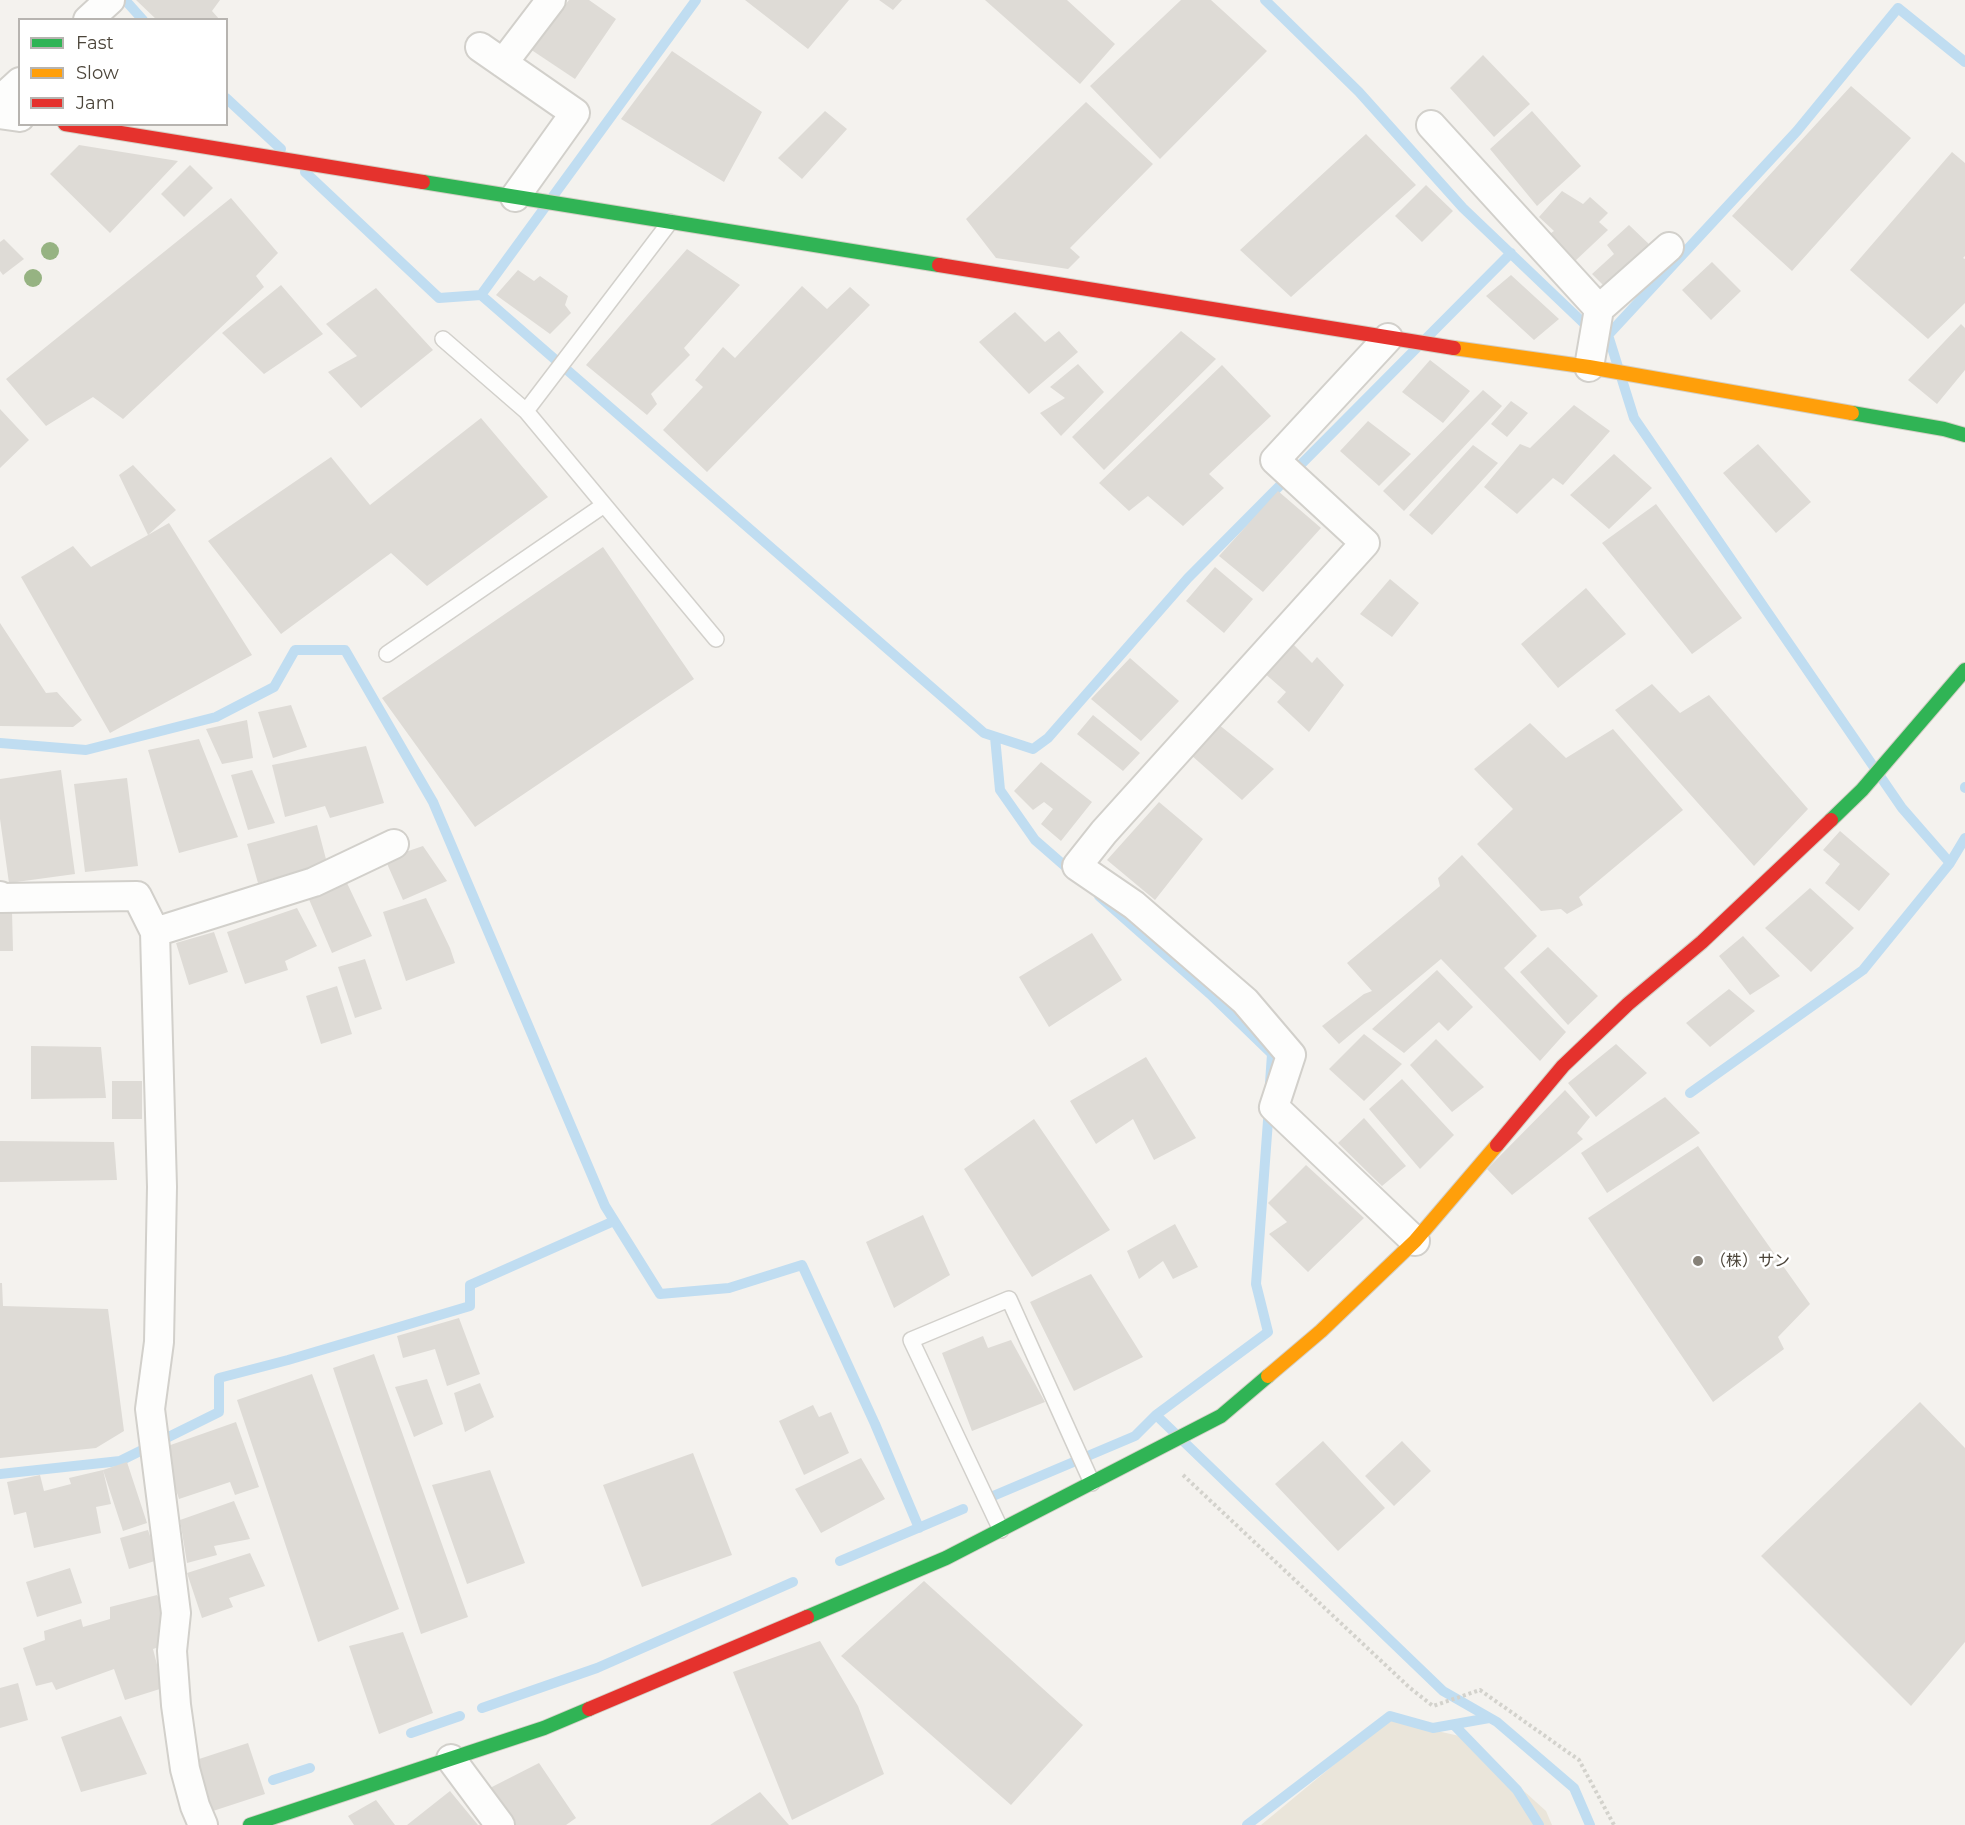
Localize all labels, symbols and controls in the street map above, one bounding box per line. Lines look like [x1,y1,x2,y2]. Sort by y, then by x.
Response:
legend [18,18,228,126]
text: Fast [76,32,114,54]
text: Slow [76,62,119,84]
text: Jam [76,92,115,114]
place label: （株）サン [1710,1251,1790,1271]
marker: （株）サン [1691,1254,1705,1268]

